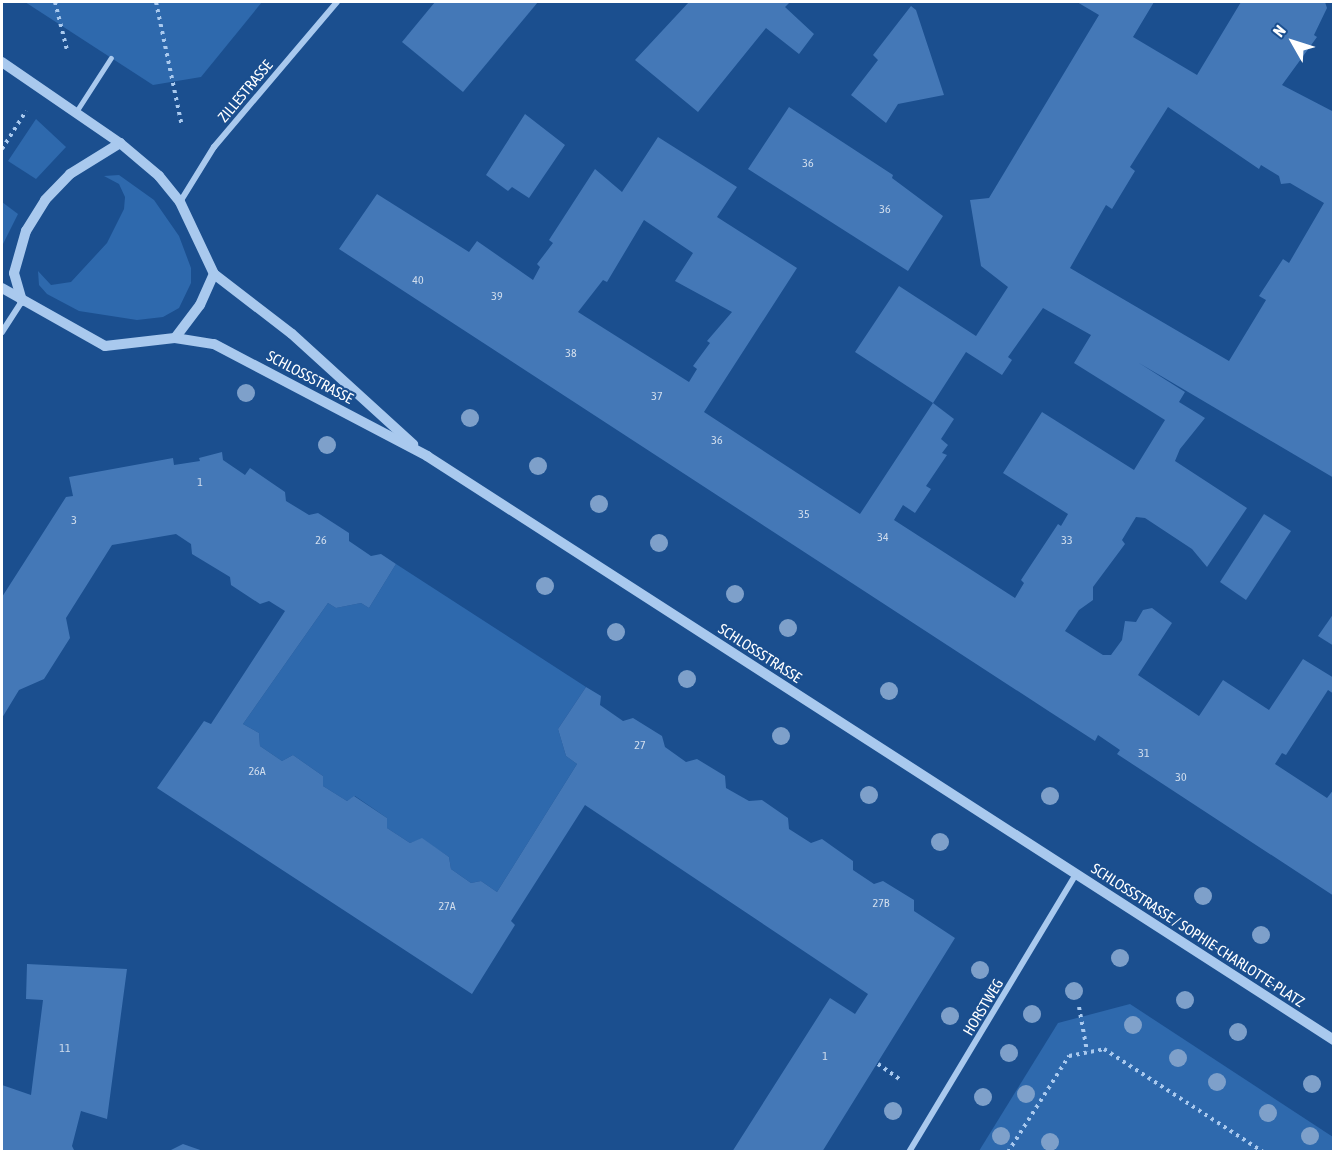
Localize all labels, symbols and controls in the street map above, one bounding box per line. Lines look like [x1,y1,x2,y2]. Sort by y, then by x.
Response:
north arrow [1263,12,1323,72]
text: N [1269,21,1289,40]
street label: ZILLESTRASSE [214,56,276,126]
house number: 36 [802,157,814,171]
house number: 36 [879,203,891,217]
house number: 40 [412,274,424,288]
house number: 39 [491,290,503,304]
street label: SCHLOSSSTRASSE [264,347,356,407]
house number: 38 [565,347,577,361]
house number: 37 [651,390,663,404]
house number: 36 [711,434,723,448]
house number: 1 [197,476,203,490]
house number: 35 [798,508,810,522]
house number: 3 [71,514,77,528]
house number: 34 [877,531,889,545]
house number: 26 [315,534,327,548]
house number: 33 [1061,534,1073,548]
street label: SCHLOSSSTRASSE [715,619,805,687]
house number: 27 [634,739,646,753]
house number: 31 [1138,747,1150,761]
house number: 26A [248,765,266,779]
house number: 30 [1175,771,1187,785]
street label: SCHLOSSSTRASSE / SOPHIE-CHARLOTTE-PLATZ [1088,859,1308,1011]
house number: 27B [873,897,889,911]
house number: 27A [438,900,456,914]
street label: HORSTWEG [959,975,1007,1039]
house number: 11 [59,1042,71,1056]
house number: 1 [822,1050,828,1064]

